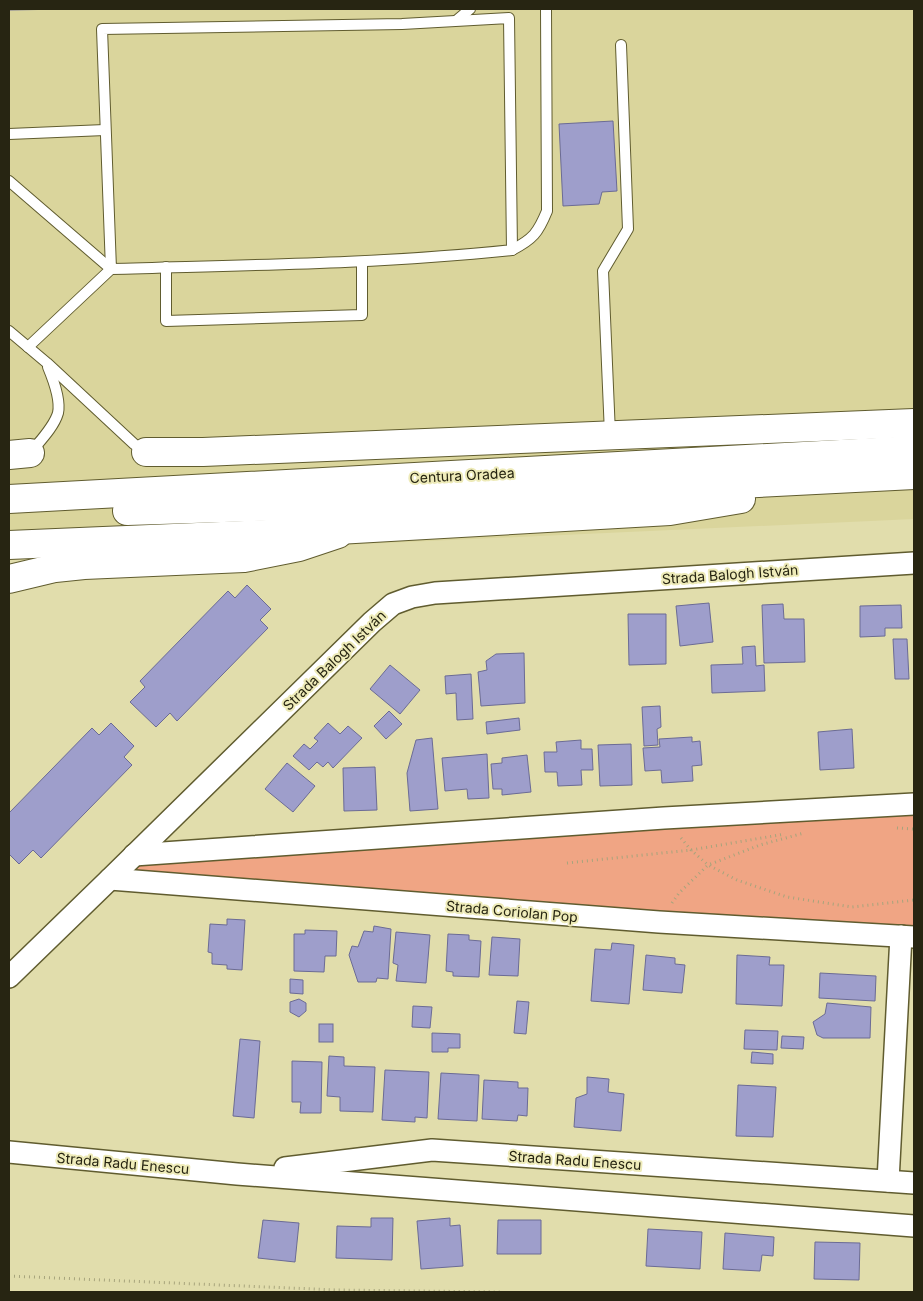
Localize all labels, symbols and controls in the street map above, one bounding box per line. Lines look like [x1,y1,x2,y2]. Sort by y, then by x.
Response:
street label: Centura Oradea [409,464,515,486]
street label: Strada Balogh István [661,561,799,587]
street label: Strada Balogh István [279,606,389,714]
street label: Strada Coriolan Pop [445,897,579,925]
street label: Strada Radu Enescu [508,1147,642,1173]
street label: Strada Radu Enescu [56,1149,190,1177]

